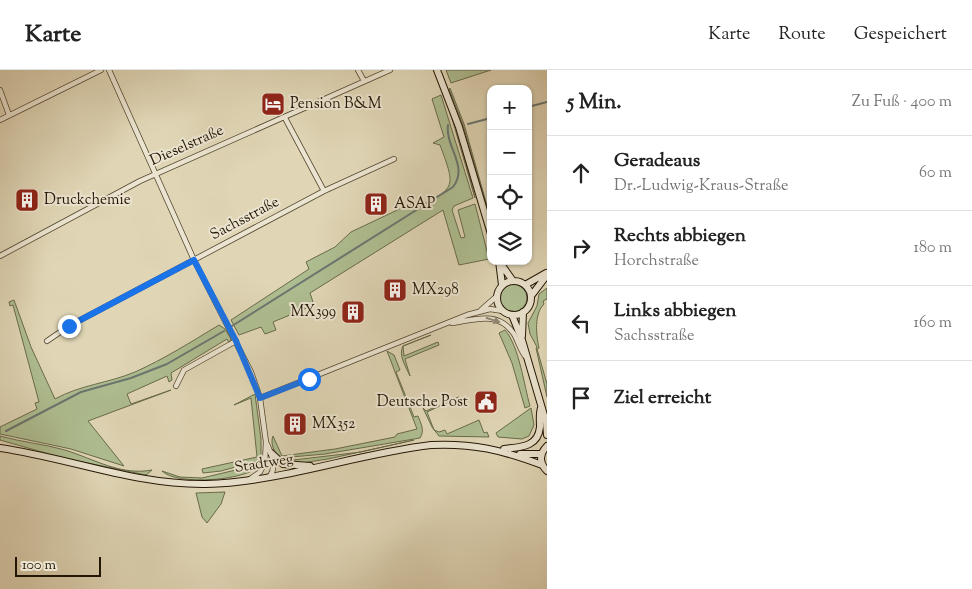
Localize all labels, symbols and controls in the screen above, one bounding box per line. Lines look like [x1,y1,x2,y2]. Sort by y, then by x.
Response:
text: Karte [25,18,82,52]
text: Karte [708,22,751,48]
text: Route [779,22,826,48]
text: Gespeichert [854,22,947,48]
map controls [487,85,532,265]
button: + [487,85,532,130]
text: 5 Min. [567,88,622,118]
hotel icon: Pension B&M [260,91,286,117]
text: Zu Fuß · 400 m [852,91,952,114]
place label: Pension B&M [290,94,382,115]
street label: Dieselstraße [147,120,227,172]
button: − [487,130,532,175]
text: Geradeaus [614,148,700,175]
icon: ahead [567,159,595,187]
text: 60 m [919,162,952,185]
button: locate [487,175,532,220]
text: Dr.-Ludwig-Kraus-Straße [614,175,789,198]
building icon: Druckchemie [14,187,40,213]
place label: Druckchemie [44,190,131,211]
building icon: ASAP [363,191,389,217]
street label: Sachsstraße [207,192,283,246]
place label: ASAP [394,194,436,215]
button: layers [487,220,532,265]
text: Rechts abbiegen [614,223,746,250]
icon: right [567,234,595,262]
text: 180 m [913,237,952,260]
text: Horchstraße [614,250,699,273]
building icon: MX298 [382,277,408,303]
place label: MX298 [412,280,459,301]
text: Links abbiegen [614,298,737,325]
building icon: MX399 [340,299,366,325]
place label: MX399 [290,302,336,323]
icon: left [567,309,595,337]
text: 160 m [914,312,952,335]
route end [58,315,81,338]
one-way arrow [486,316,501,324]
text: Sachsstraße [614,325,695,348]
route start [298,368,321,391]
icon: arrive [567,384,595,412]
text: Ziel erreicht [614,385,711,412]
public building icon: Deutsche Post [473,389,499,415]
place label: Deutsche Post [377,392,468,413]
building icon: MX352 [282,411,308,437]
place label: MX352 [312,414,355,435]
street label: Stadtweg [233,449,295,479]
scale bar [15,554,101,577]
text: 100 m [22,556,56,576]

